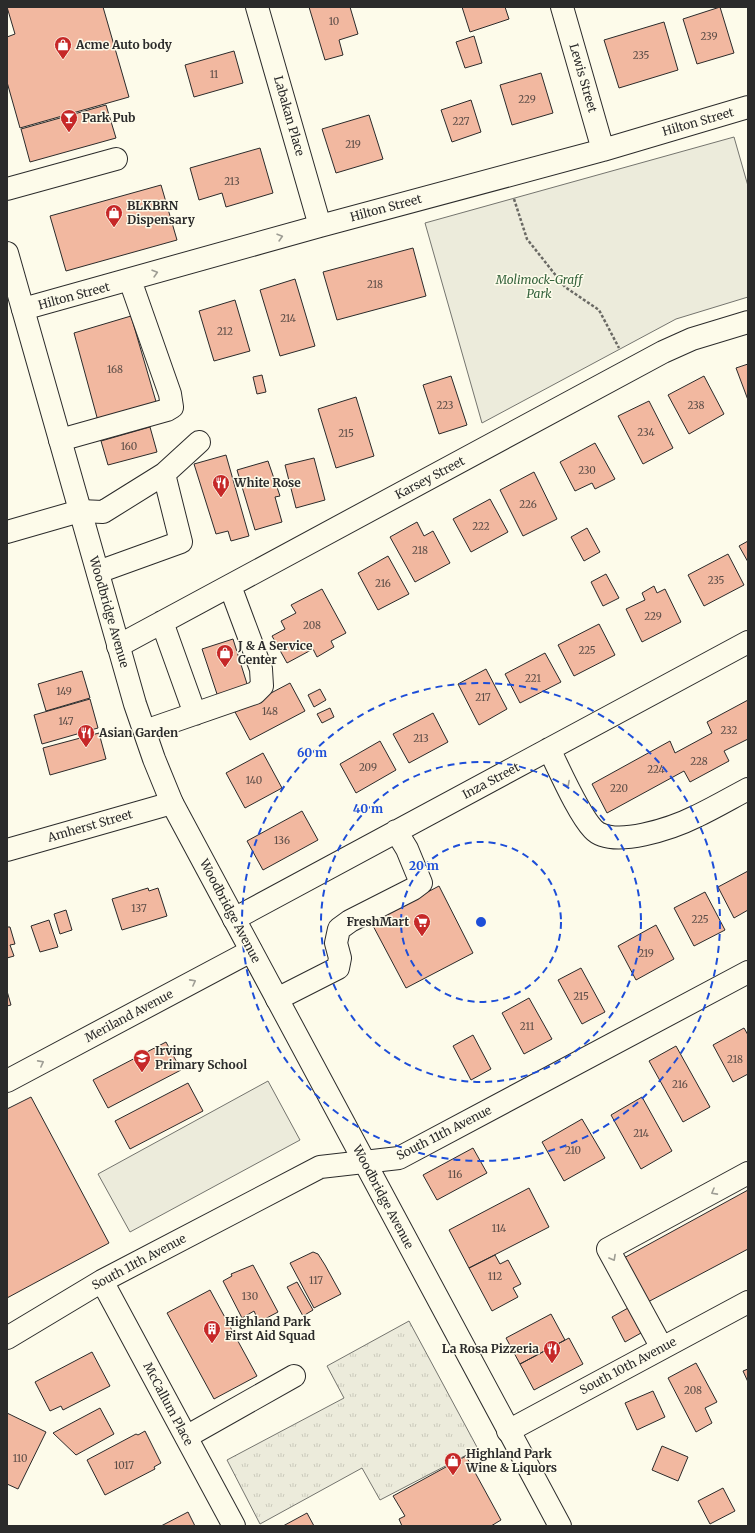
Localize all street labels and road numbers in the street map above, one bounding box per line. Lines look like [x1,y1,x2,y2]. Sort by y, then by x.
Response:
street label: Lewis Street [566,42,601,114]
street label: Labakan Place [271,74,308,158]
street label: Hilton Street [660,104,736,139]
street label: Hilton Street [348,191,424,224]
street label: Hilton Street [36,279,112,312]
street label: Karsey Street [392,453,467,502]
street label: Woodbridge Avenue [86,553,133,669]
street label: Inza Street [460,759,522,802]
street label: Amherst Street [45,806,134,845]
street label: Woodbridge Avenue [196,855,264,965]
street label: Meriland Avenue [82,986,175,1045]
street label: South 11th Avenue [394,1102,494,1163]
street label: Woodbridge Avenue [349,1141,417,1251]
street label: South 11th Avenue [89,1230,188,1293]
street label: South 10th Avenue [577,1334,679,1397]
street label: McCallum Place [140,1360,197,1448]

